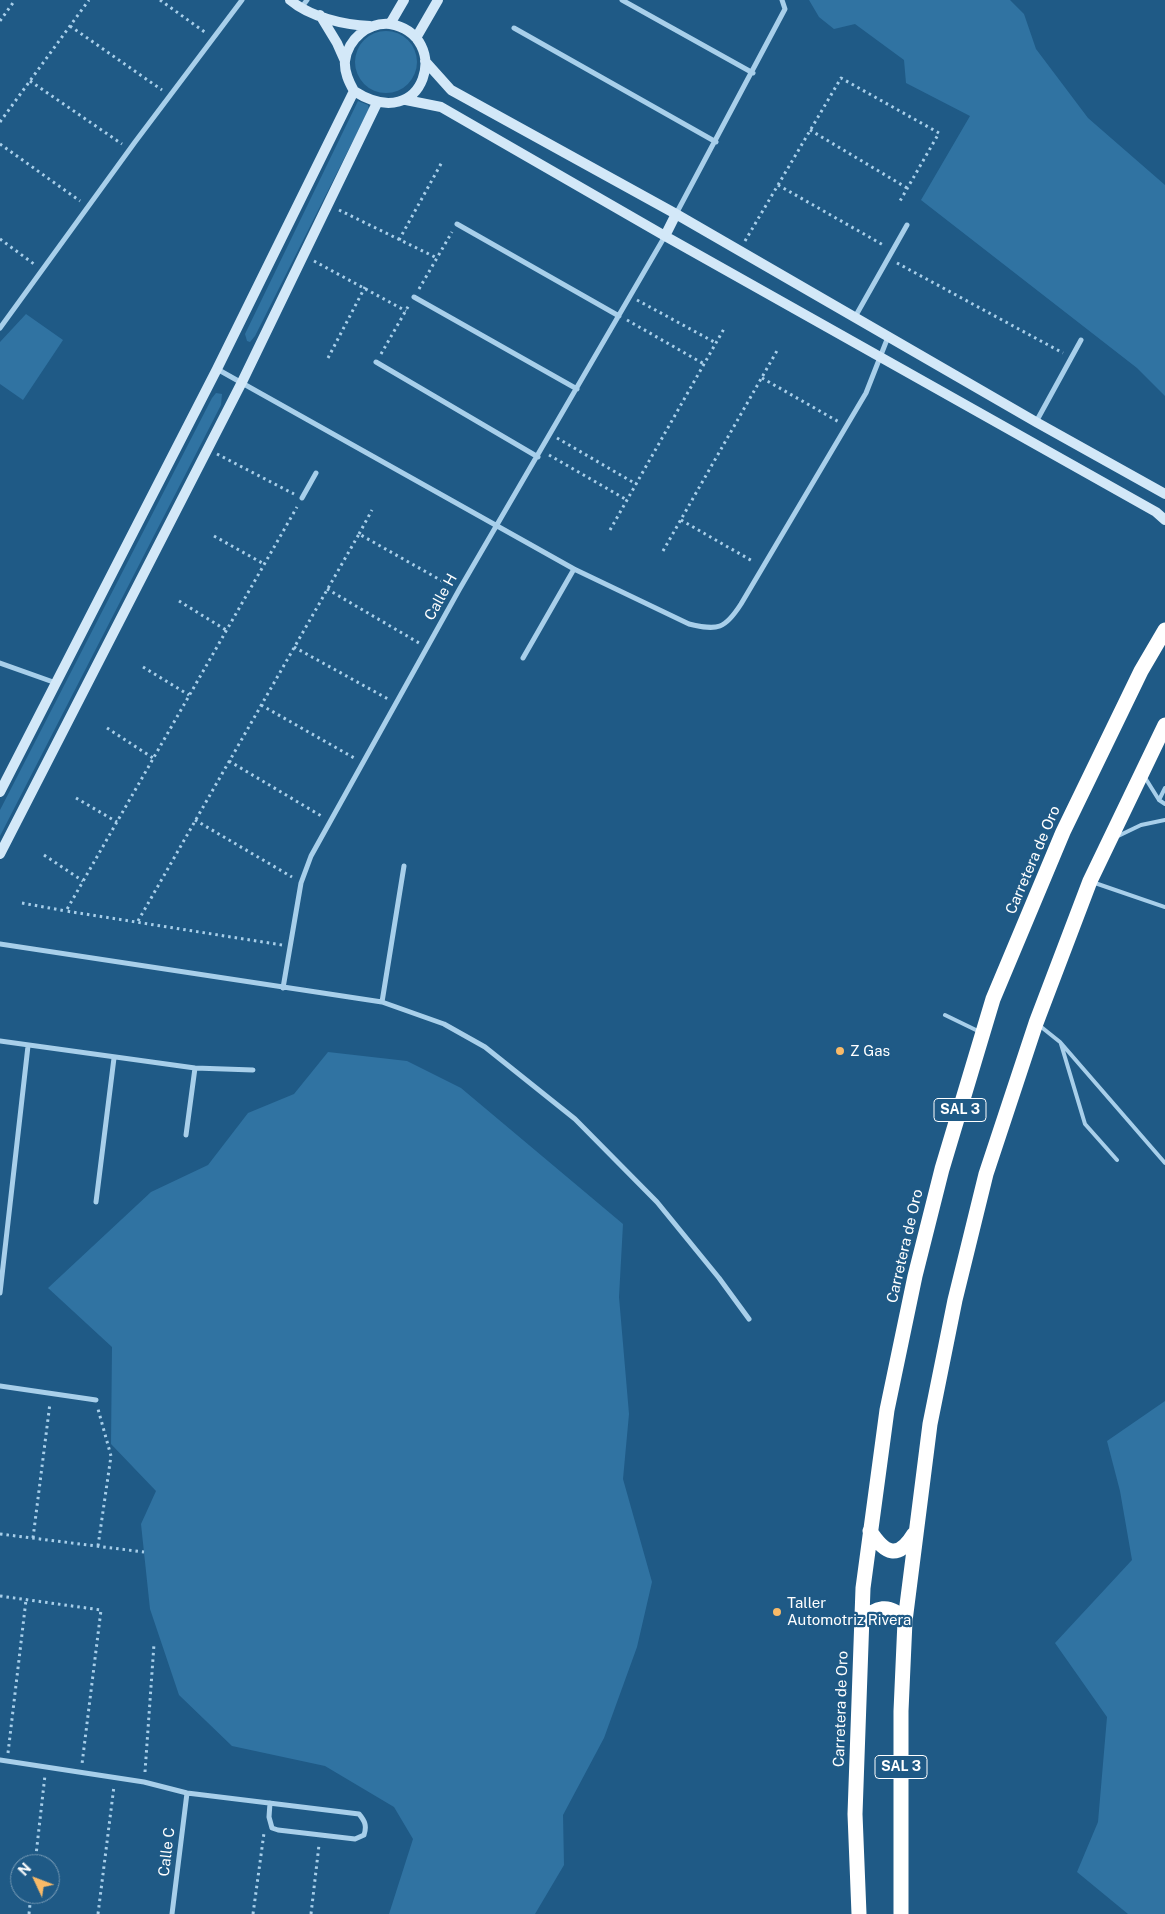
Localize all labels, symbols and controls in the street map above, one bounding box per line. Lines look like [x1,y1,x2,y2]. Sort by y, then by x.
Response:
street label: Calle H [421,570,461,624]
street label: Carretera de Oro [1002,803,1064,917]
place label: Z Gas [850,1042,890,1060]
marker: Z Gas [834,1045,846,1057]
road number: SAL 3 [934,1098,986,1122]
street label: Carretera de Oro [883,1187,927,1305]
place label: Taller Automotriz Rivera [787,1594,911,1629]
marker: Taller Automotriz Rivera [771,1606,783,1618]
street label: Carretera de Oro [830,1651,852,1767]
road number: SAL 3 [875,1755,927,1778]
street label: Calle C [155,1826,179,1878]
north arrow [10,1854,60,1904]
text: N [15,1860,34,1879]

